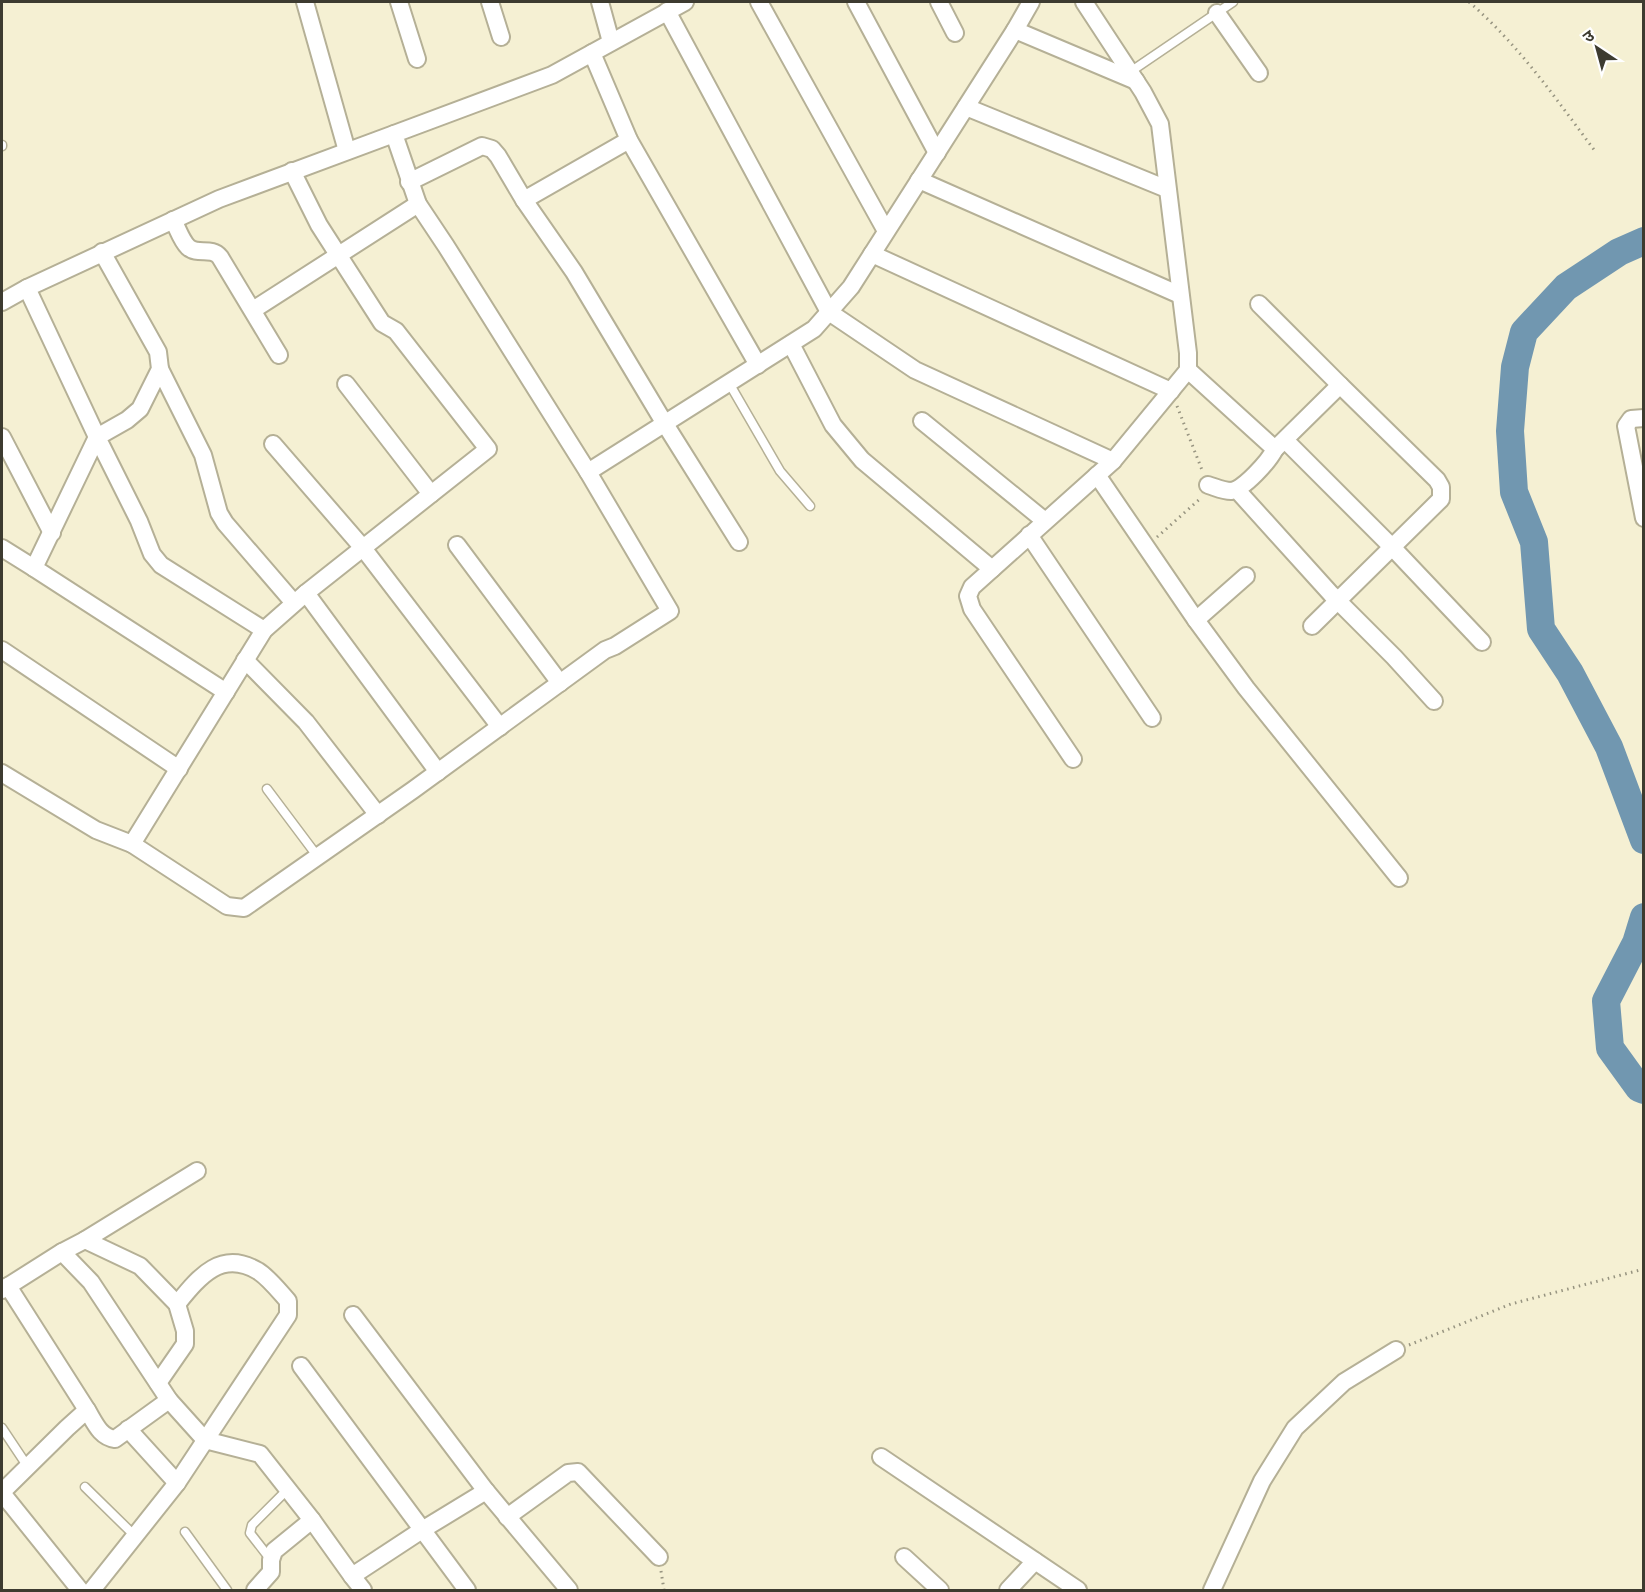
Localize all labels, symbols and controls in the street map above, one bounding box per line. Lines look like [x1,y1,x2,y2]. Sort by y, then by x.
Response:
north arrow [1567,18,1627,78]
text: उ [1579,25,1598,47]

